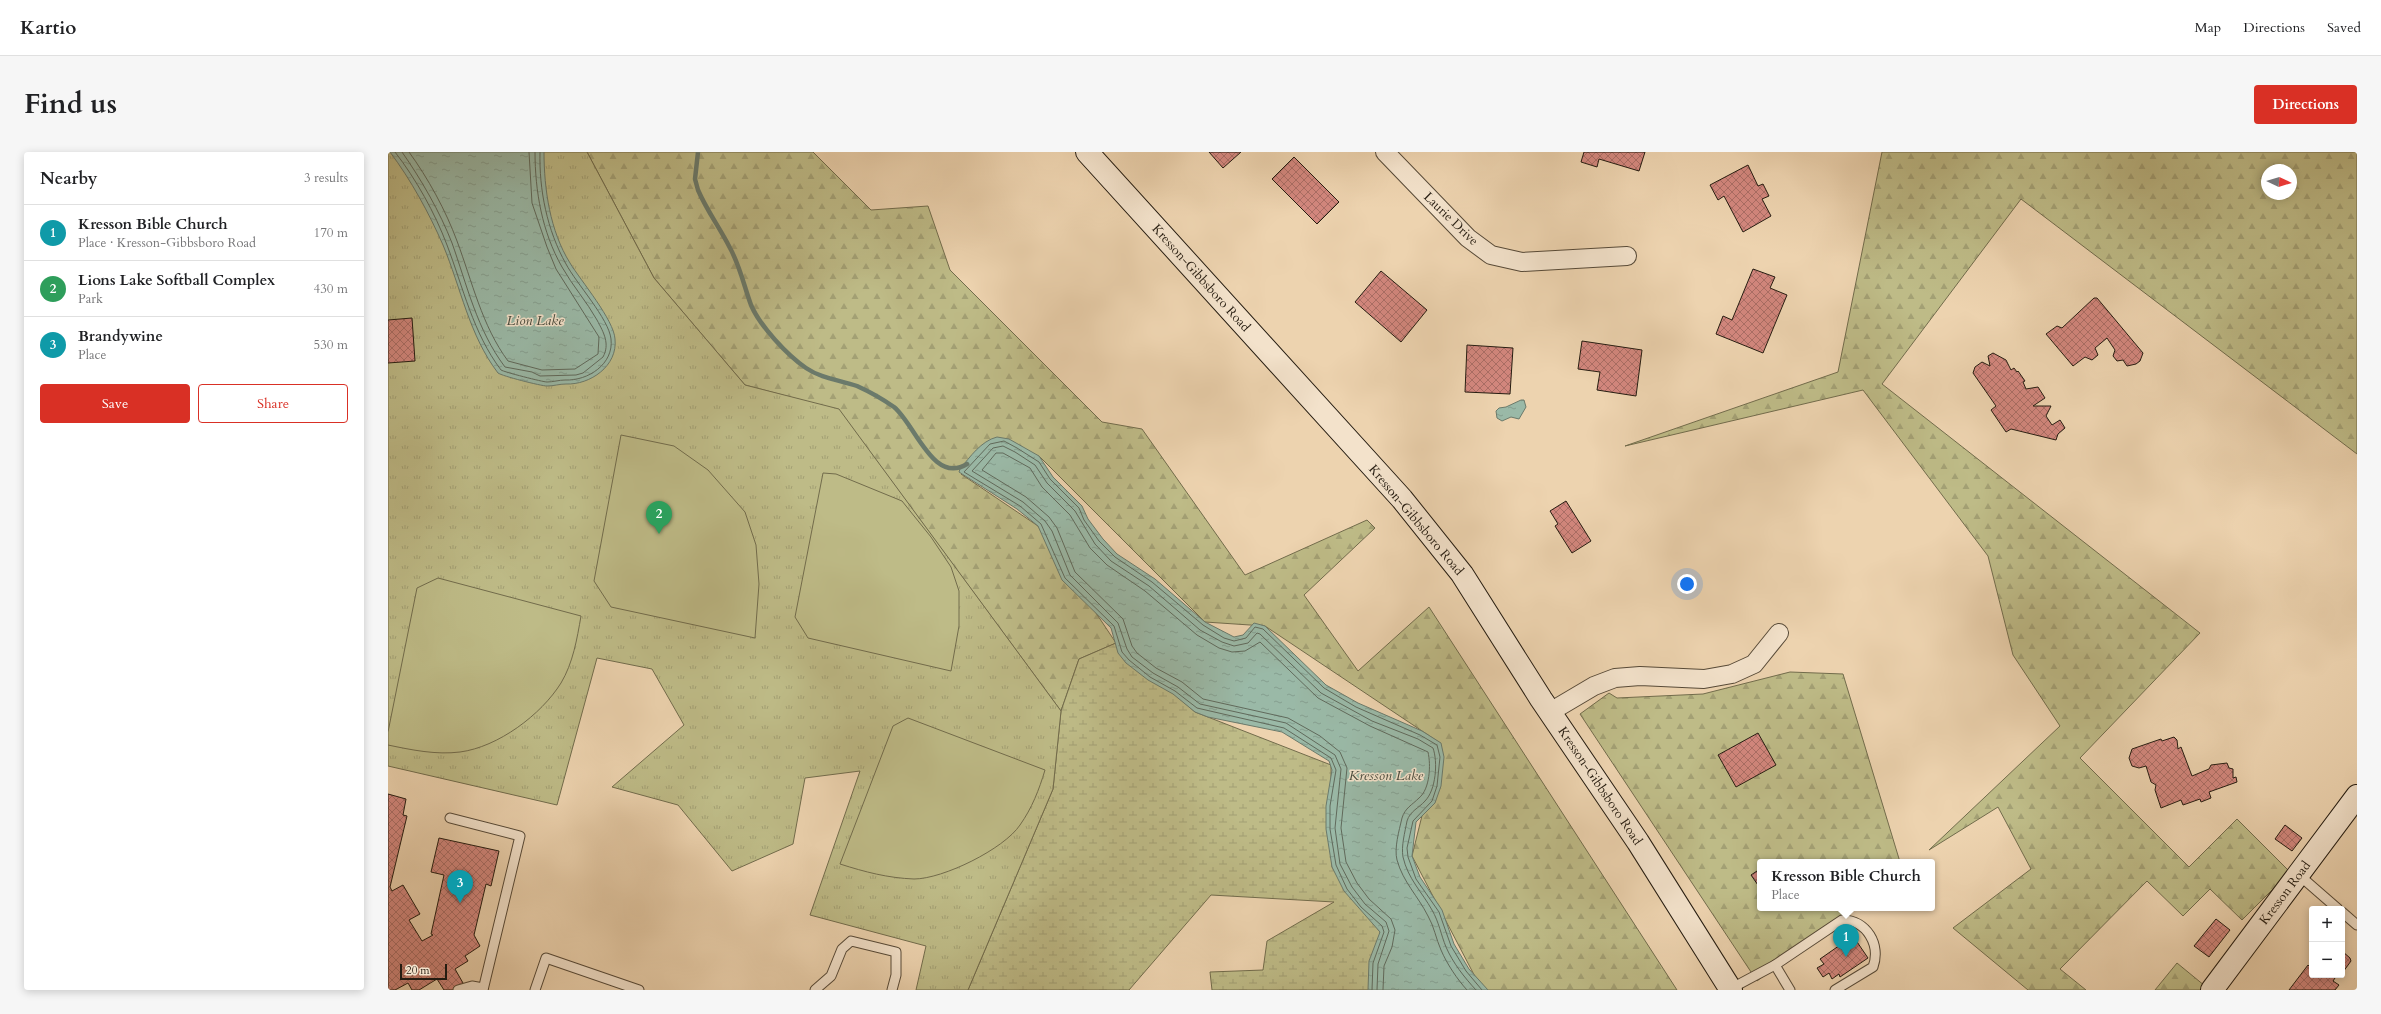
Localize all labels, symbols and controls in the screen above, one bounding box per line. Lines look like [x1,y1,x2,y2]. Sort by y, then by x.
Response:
text: Kartio [20,15,76,41]
text: Map [2195,18,2221,37]
text: Directions [2243,18,2305,37]
text: Saved [2327,18,2361,37]
text: Find us [24,85,117,123]
button: Directions [2254,85,2357,124]
north arrow [2261,164,2297,200]
text: Nearby [40,167,97,190]
text: 3 results [304,169,348,187]
street label: Laurie Drive [1420,188,1482,250]
text: Kresson Bible Church [78,214,228,234]
street label: Kresson-Gibbsboro Road [1148,220,1254,336]
text: 1 [50,224,56,242]
text: 170 m [314,224,348,242]
text: Place · Kresson-Gibbsboro Road [78,234,256,252]
text: Lions Lake Softball Complex [78,270,275,290]
text: 2 [50,280,56,298]
text: 430 m [314,280,348,298]
text: Park [78,290,103,308]
water label: Lion Lake [506,311,564,330]
text: Brandywine [78,326,163,346]
text: 3 [50,336,56,354]
text: 530 m [314,336,348,354]
text: Place [78,346,106,364]
button: Save [40,384,190,423]
button: Share [198,384,348,423]
street label: Kresson-Gibbsboro Road [1364,461,1468,579]
pin: 2 [646,501,672,534]
your location [1677,574,1697,594]
street label: Kresson-Gibbsboro Road [1554,723,1646,849]
water label: Kresson Lake [1349,766,1424,785]
street label: Kresson Road [2255,857,2315,929]
popup [1757,859,1935,911]
text: Kresson Bible Church [1771,866,1921,886]
pin: 3 [447,870,473,903]
text: Place [1771,886,1800,904]
map controls [2309,906,2345,978]
button: + [2309,906,2345,942]
pin: 1 [1833,924,1859,957]
button: − [2309,942,2345,978]
scale bar [400,962,447,981]
text: 20 m [406,963,430,978]

